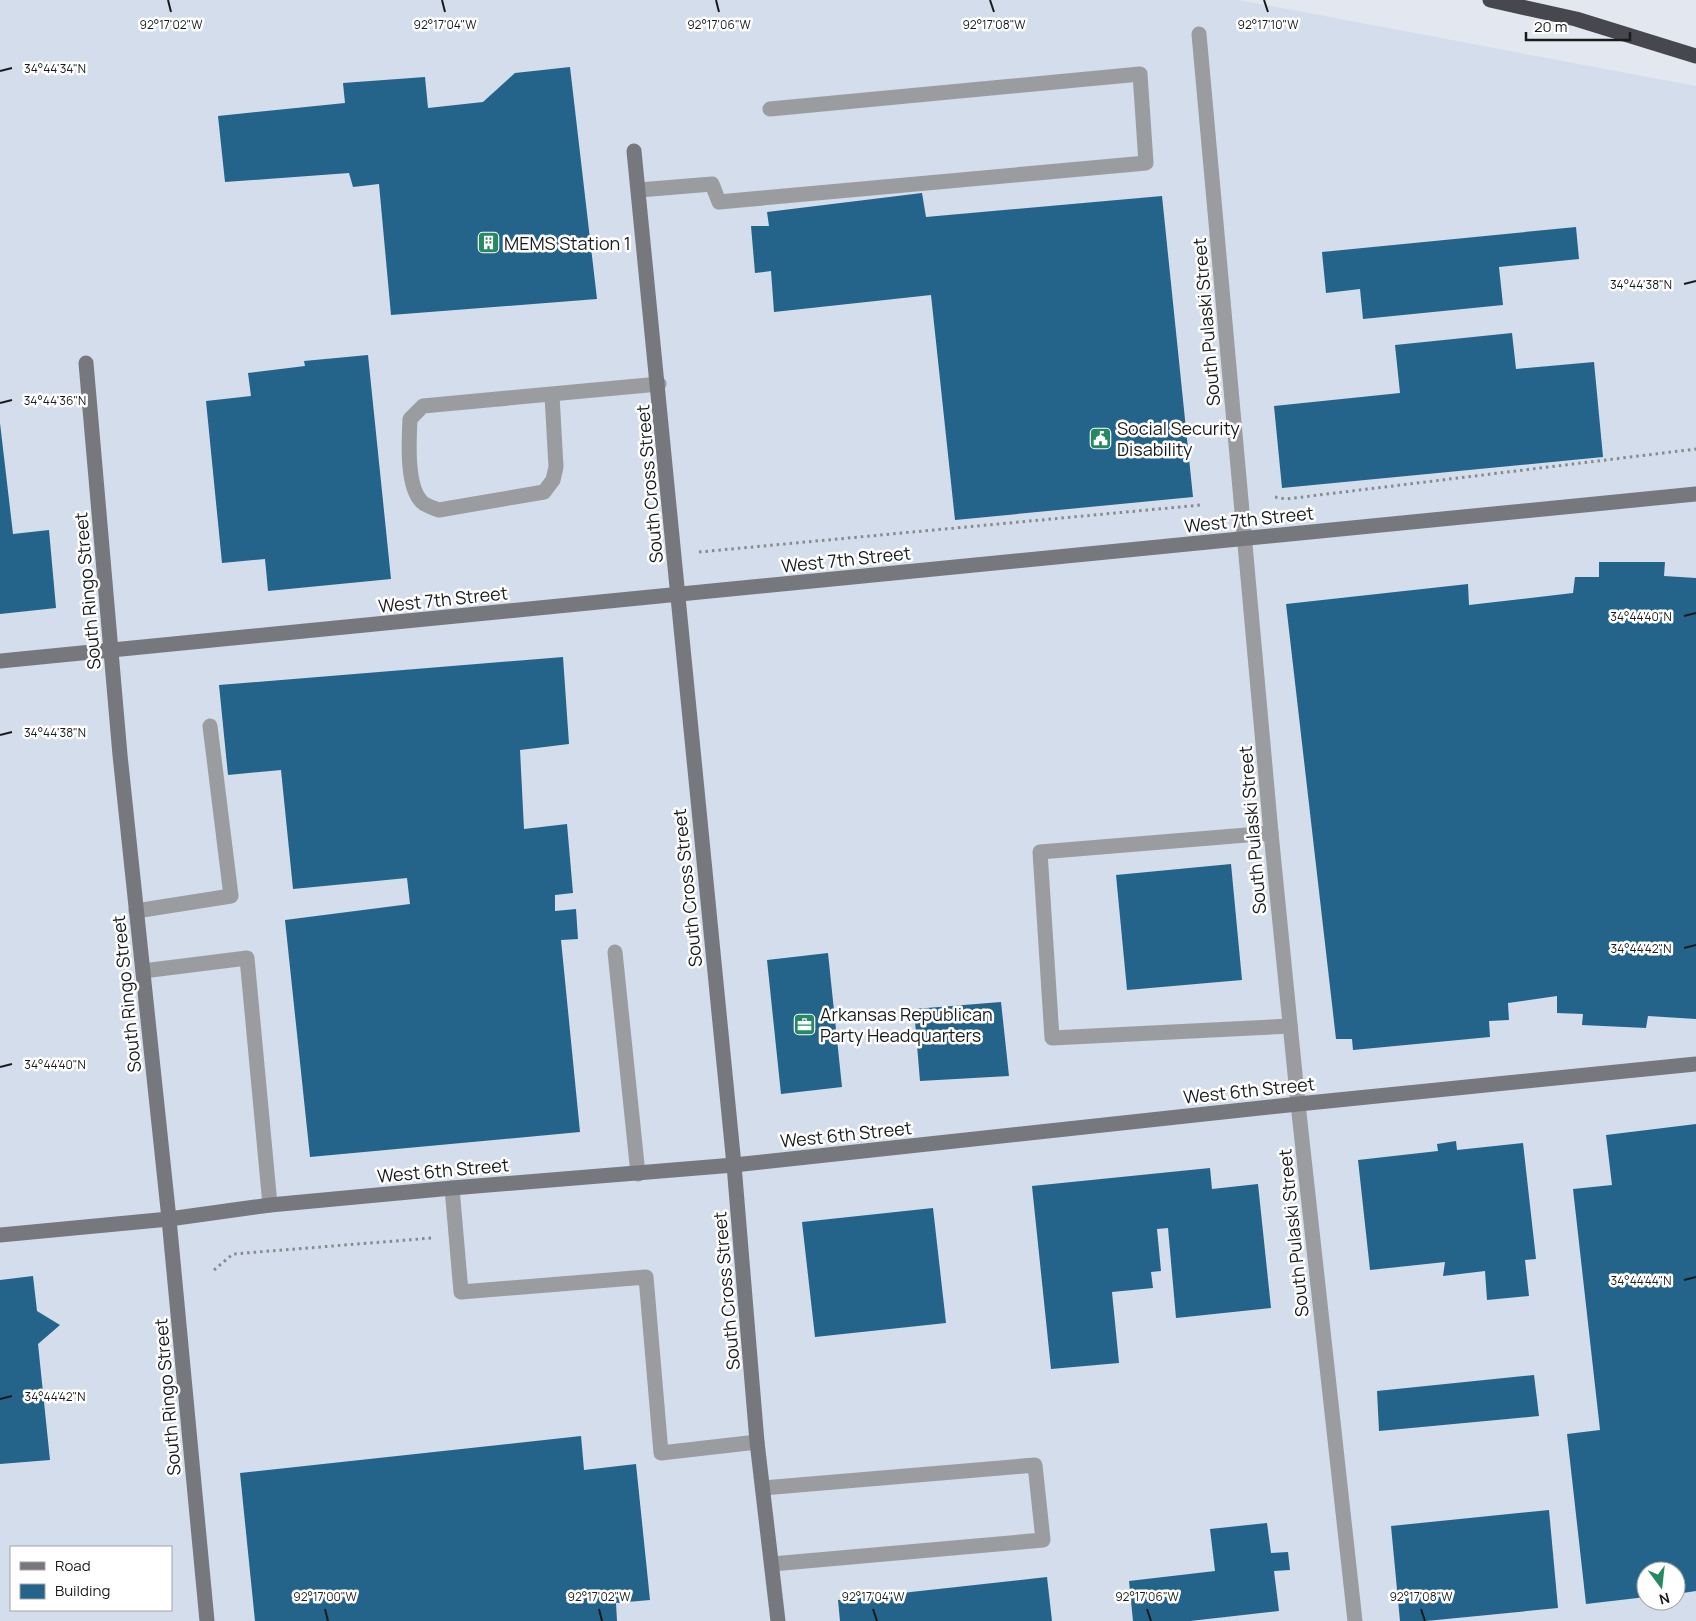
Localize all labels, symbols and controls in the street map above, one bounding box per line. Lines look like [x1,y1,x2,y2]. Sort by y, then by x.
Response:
scale bar [1526,10,1630,42]
text: 92°17'02"W [139,16,203,33]
text: 92°17'04"W [414,16,477,33]
text: 92°17'06"W [687,16,752,33]
text: 92°17'08"W [962,16,1026,33]
text: 92°17'10"W [1238,16,1299,33]
text: 20 m [1534,16,1567,37]
text: 34°44'34"N [24,60,86,77]
building icon: MEMS Station 1 [476,231,500,255]
place label: MEMS Station 1 [504,231,631,255]
street label: South Pulaski Street [1187,237,1225,407]
text: 34°44'38"N [1610,276,1672,293]
text: 34°44'36"N [24,392,86,409]
street label: South Cross Street [630,404,668,564]
place label: Social Security Disability [1117,416,1240,461]
public building icon: Social Security Disability [1089,426,1113,450]
street label: West 7th Street [1183,500,1315,538]
street label: South Ringo Street [68,511,106,671]
street label: West 7th Street [780,540,912,578]
street label: West 7th Street [377,580,509,618]
text: 34°44'40"N [1610,608,1672,625]
text: 34°44'38"N [24,724,86,741]
street label: South Pulaski Street [1233,745,1271,915]
street label: South Cross Street [667,808,707,968]
street label: South Ringo Street [106,914,146,1074]
text: 34°44'42"N [1611,940,1671,957]
place label: Arkansas Republican Party Headquarters [820,1002,993,1047]
office icon: Arkansas Republican Party Headquarters [792,1012,816,1036]
text: 34°44'40"N [24,1056,86,1073]
street label: West 6th Street [1182,1071,1316,1109]
street label: West 6th Street [779,1115,913,1153]
street label: South Pulaski Street [1272,1148,1314,1318]
street label: West 6th Street [376,1152,510,1188]
street label: South Cross Street [707,1211,745,1371]
text: 34°44'44"N [1611,1272,1671,1289]
street label: South Ringo Street [148,1317,186,1477]
text: 34°44'42"N [25,1388,85,1405]
legend [10,1546,172,1611]
text: Road [55,1555,91,1576]
north arrow [1636,1561,1686,1611]
text: Building [55,1580,110,1601]
text: 92°17'00"W [293,1588,358,1605]
text: 92°17'02"W [567,1588,631,1605]
text: 92°17'04"W [842,1588,905,1605]
text: 92°17'06"W [1115,1588,1180,1605]
text: 92°17'08"W [1389,1588,1453,1605]
text: N [1657,1589,1672,1610]

